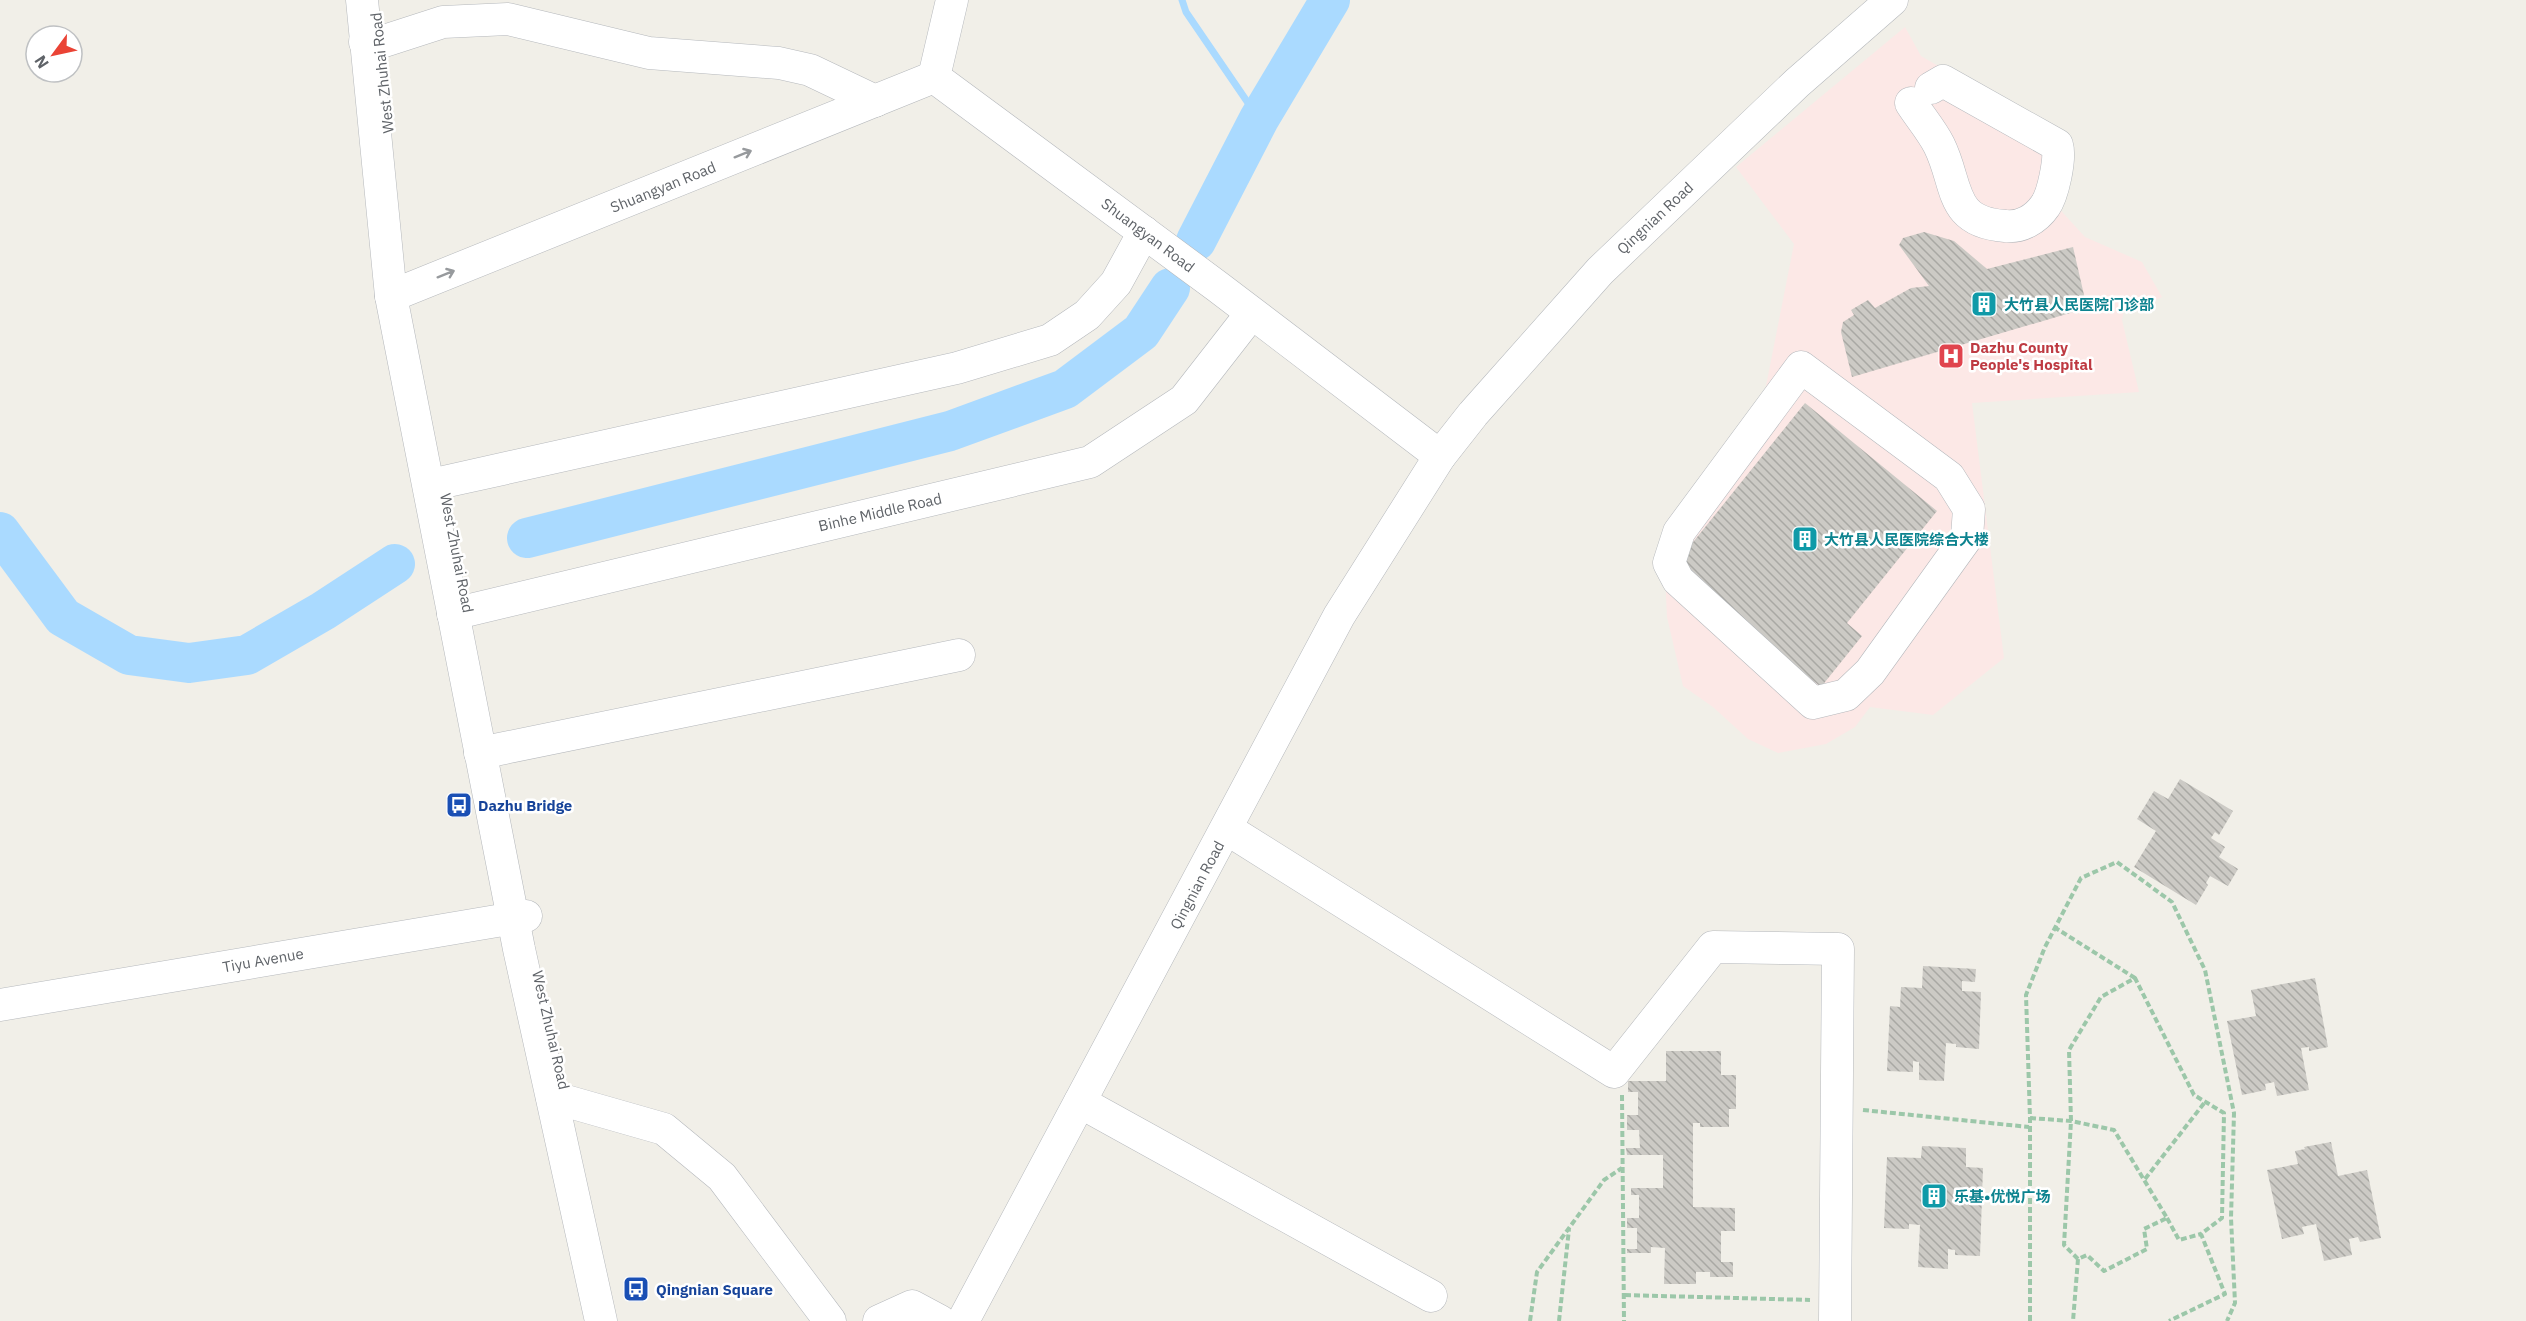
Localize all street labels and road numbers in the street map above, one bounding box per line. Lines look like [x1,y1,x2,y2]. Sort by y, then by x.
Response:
street label: West Zhuhai Road [366,12,398,134]
street label: Shuangyan Road [607,157,719,217]
street label: Qingnian Road [1613,178,1697,258]
street label: Shuangyan Road [1098,194,1198,276]
street label: Binhe Middle Road [816,489,944,535]
street label: West Zhuhai Road [436,492,478,614]
street label: Qingnian Road [1166,837,1228,933]
street label: Tiyu Avenue [221,944,305,976]
street label: West Zhuhai Road [528,969,574,1091]

